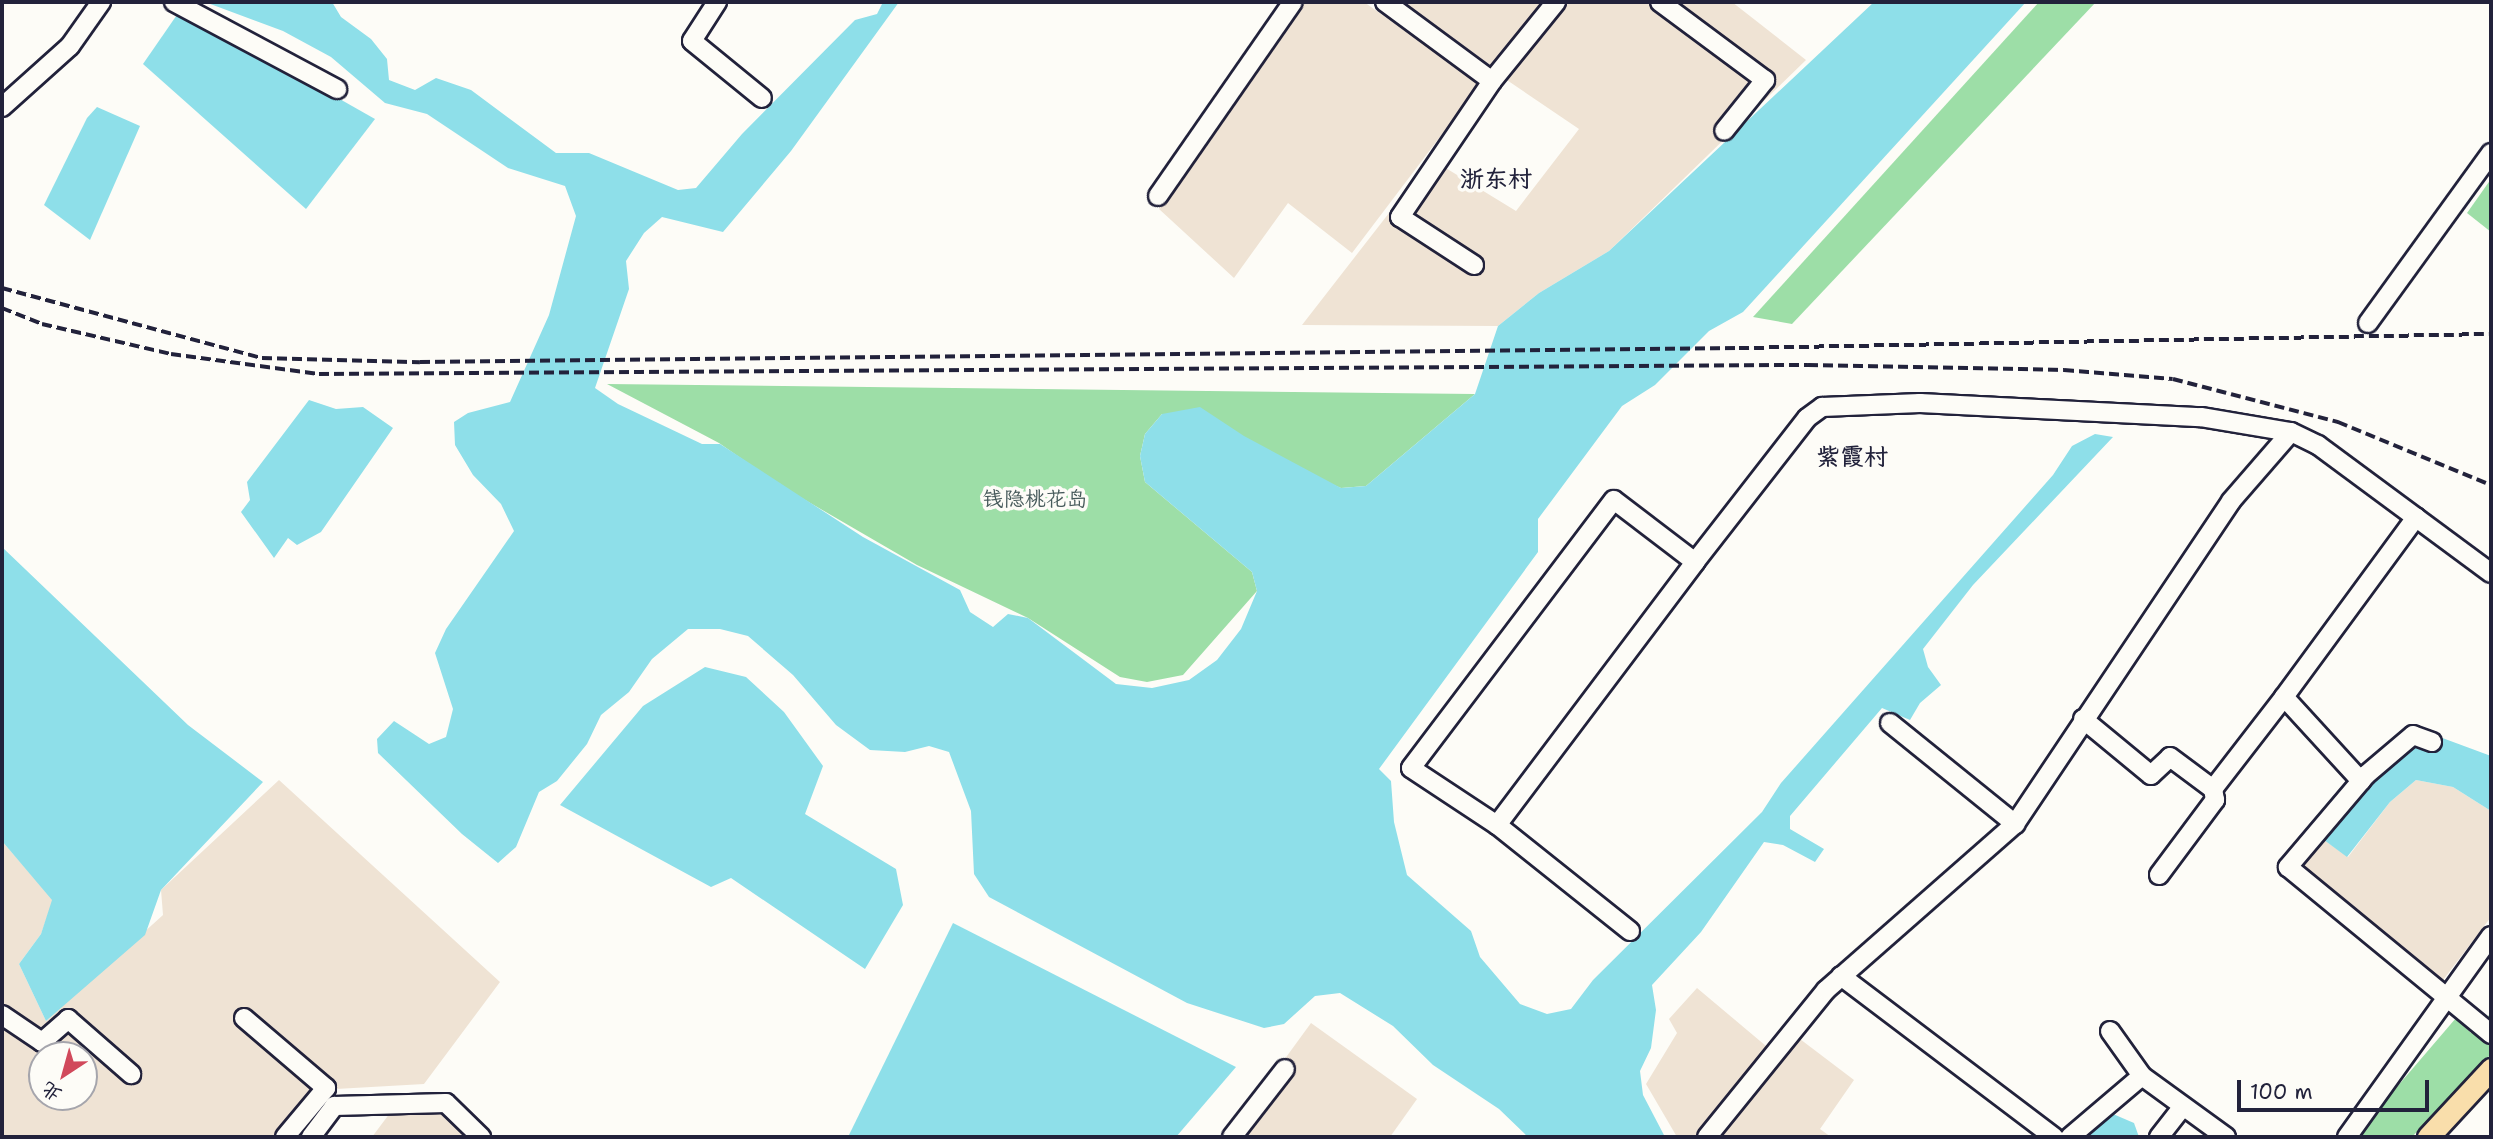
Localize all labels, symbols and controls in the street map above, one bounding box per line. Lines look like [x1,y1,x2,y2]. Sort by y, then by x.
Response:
district label: 浙东村 [1460,166,1532,194]
district label: 紫霞村 [1816,444,1888,472]
park label: 钱隐桃花岛 [983,486,1087,512]
north arrow [28,1041,98,1111]
scale bar [2241,1066,2434,1110]
text: 北 [37,1076,67,1107]
text: 100 m [2250,1078,2313,1106]

